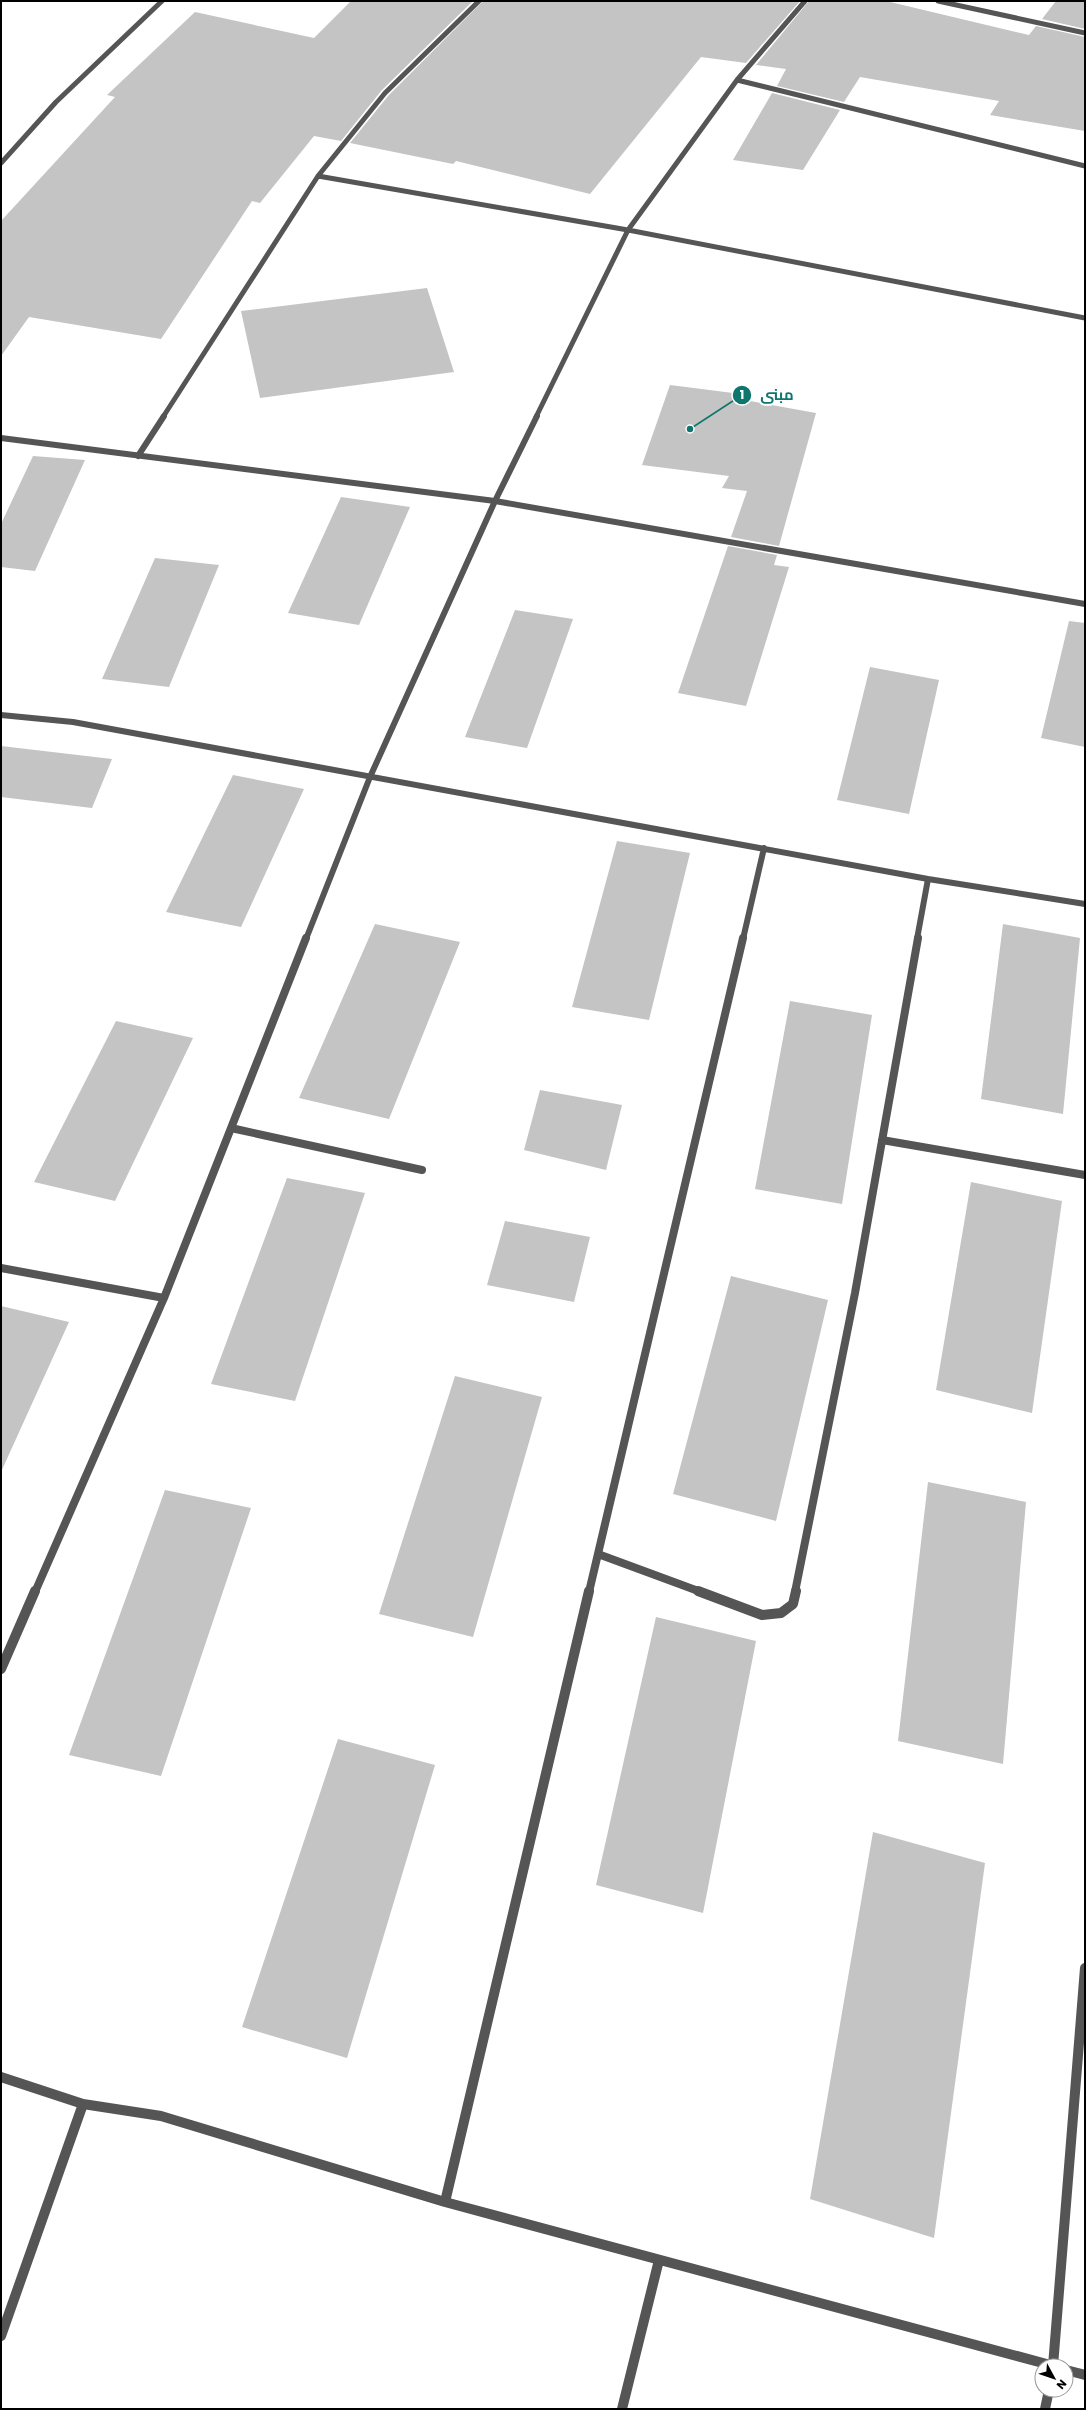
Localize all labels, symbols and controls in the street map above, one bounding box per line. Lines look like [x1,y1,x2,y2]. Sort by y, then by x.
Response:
callout: مبنى [732,381,801,408]
text: مبنى [760,384,794,405]
text: 1 [740,386,744,403]
north arrow [1034,2358,1074,2398]
text: N [1053,2376,1070,2393]

